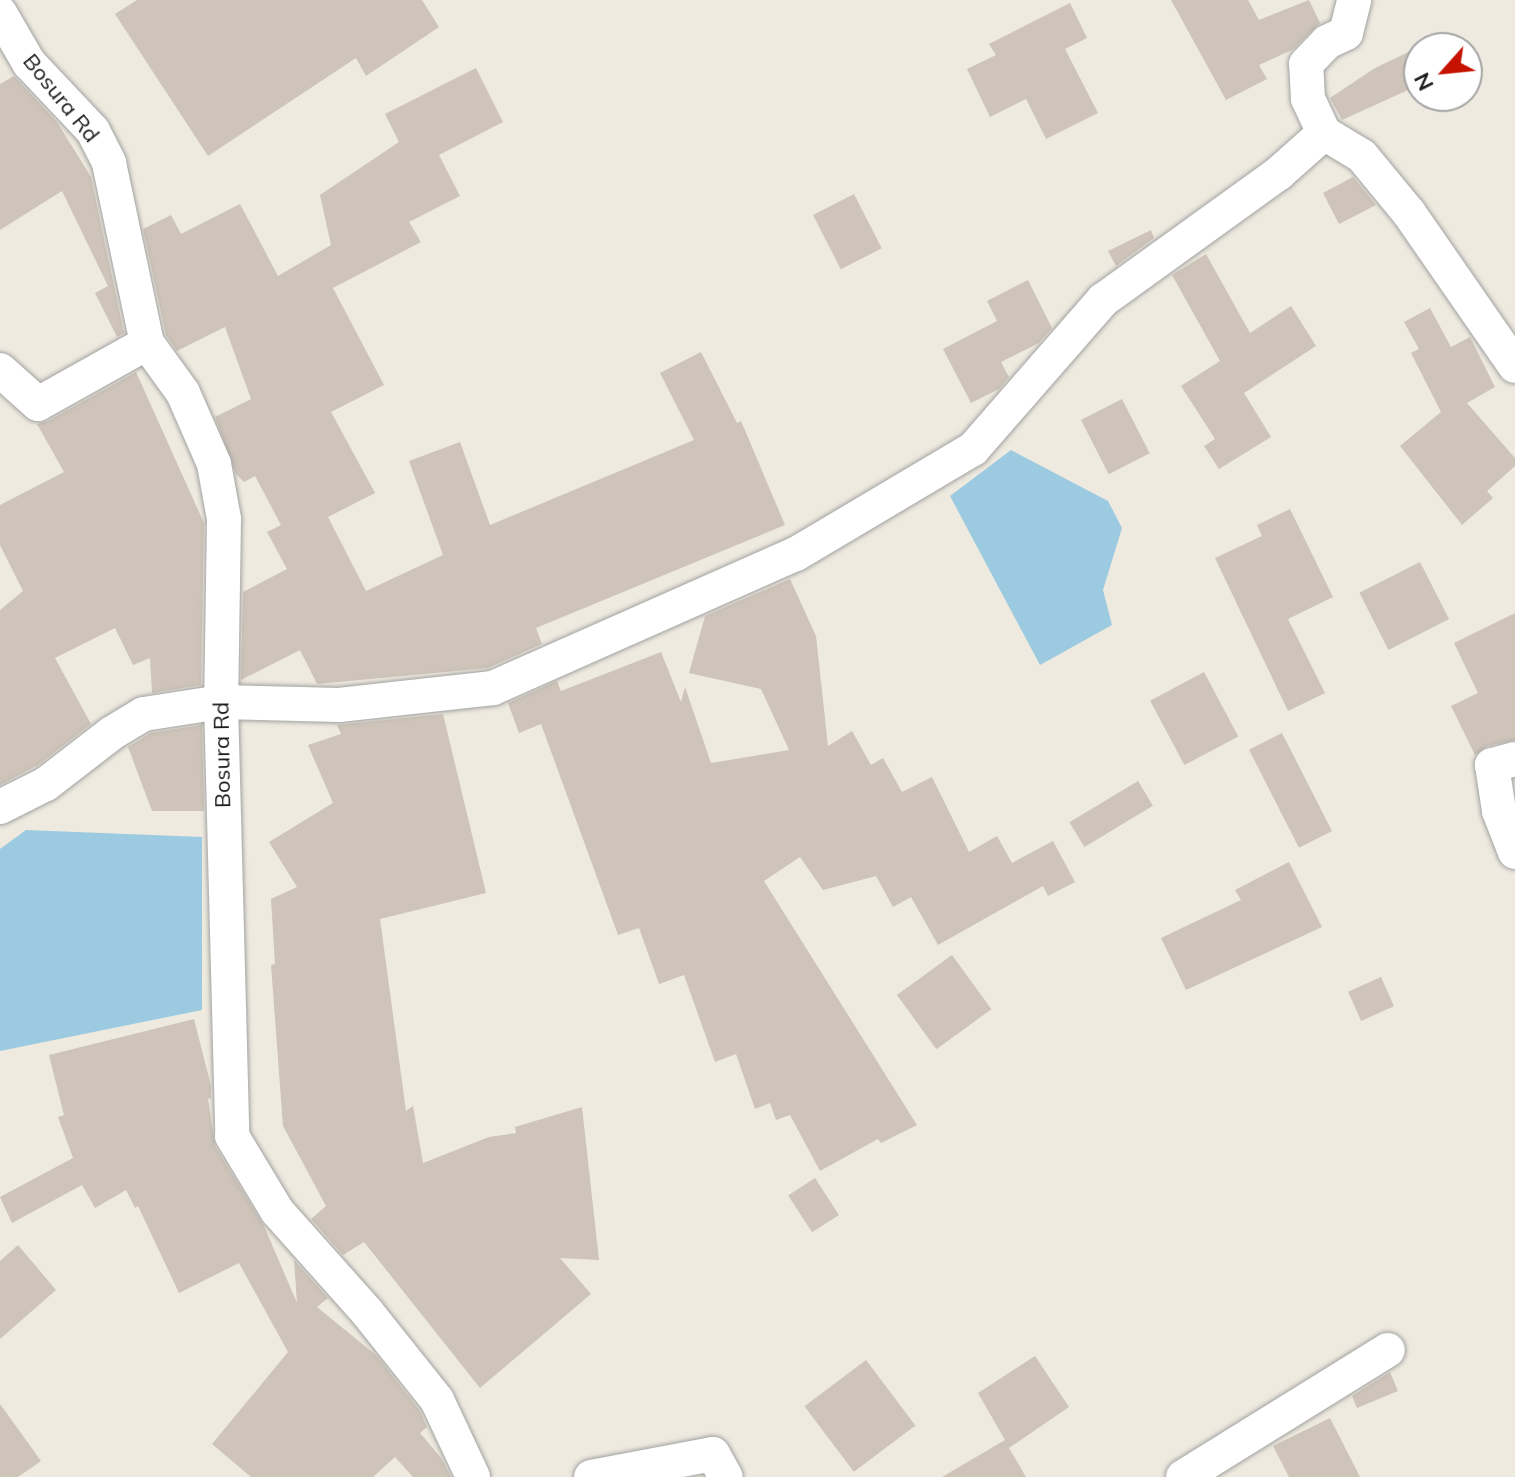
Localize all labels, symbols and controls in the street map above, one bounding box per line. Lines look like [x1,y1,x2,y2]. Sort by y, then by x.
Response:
north arrow [1403,32,1483,112]
street label: Bosura Rd [17,48,105,148]
text: N [1407,68,1440,96]
street label: Bosura Rd [208,702,236,808]

